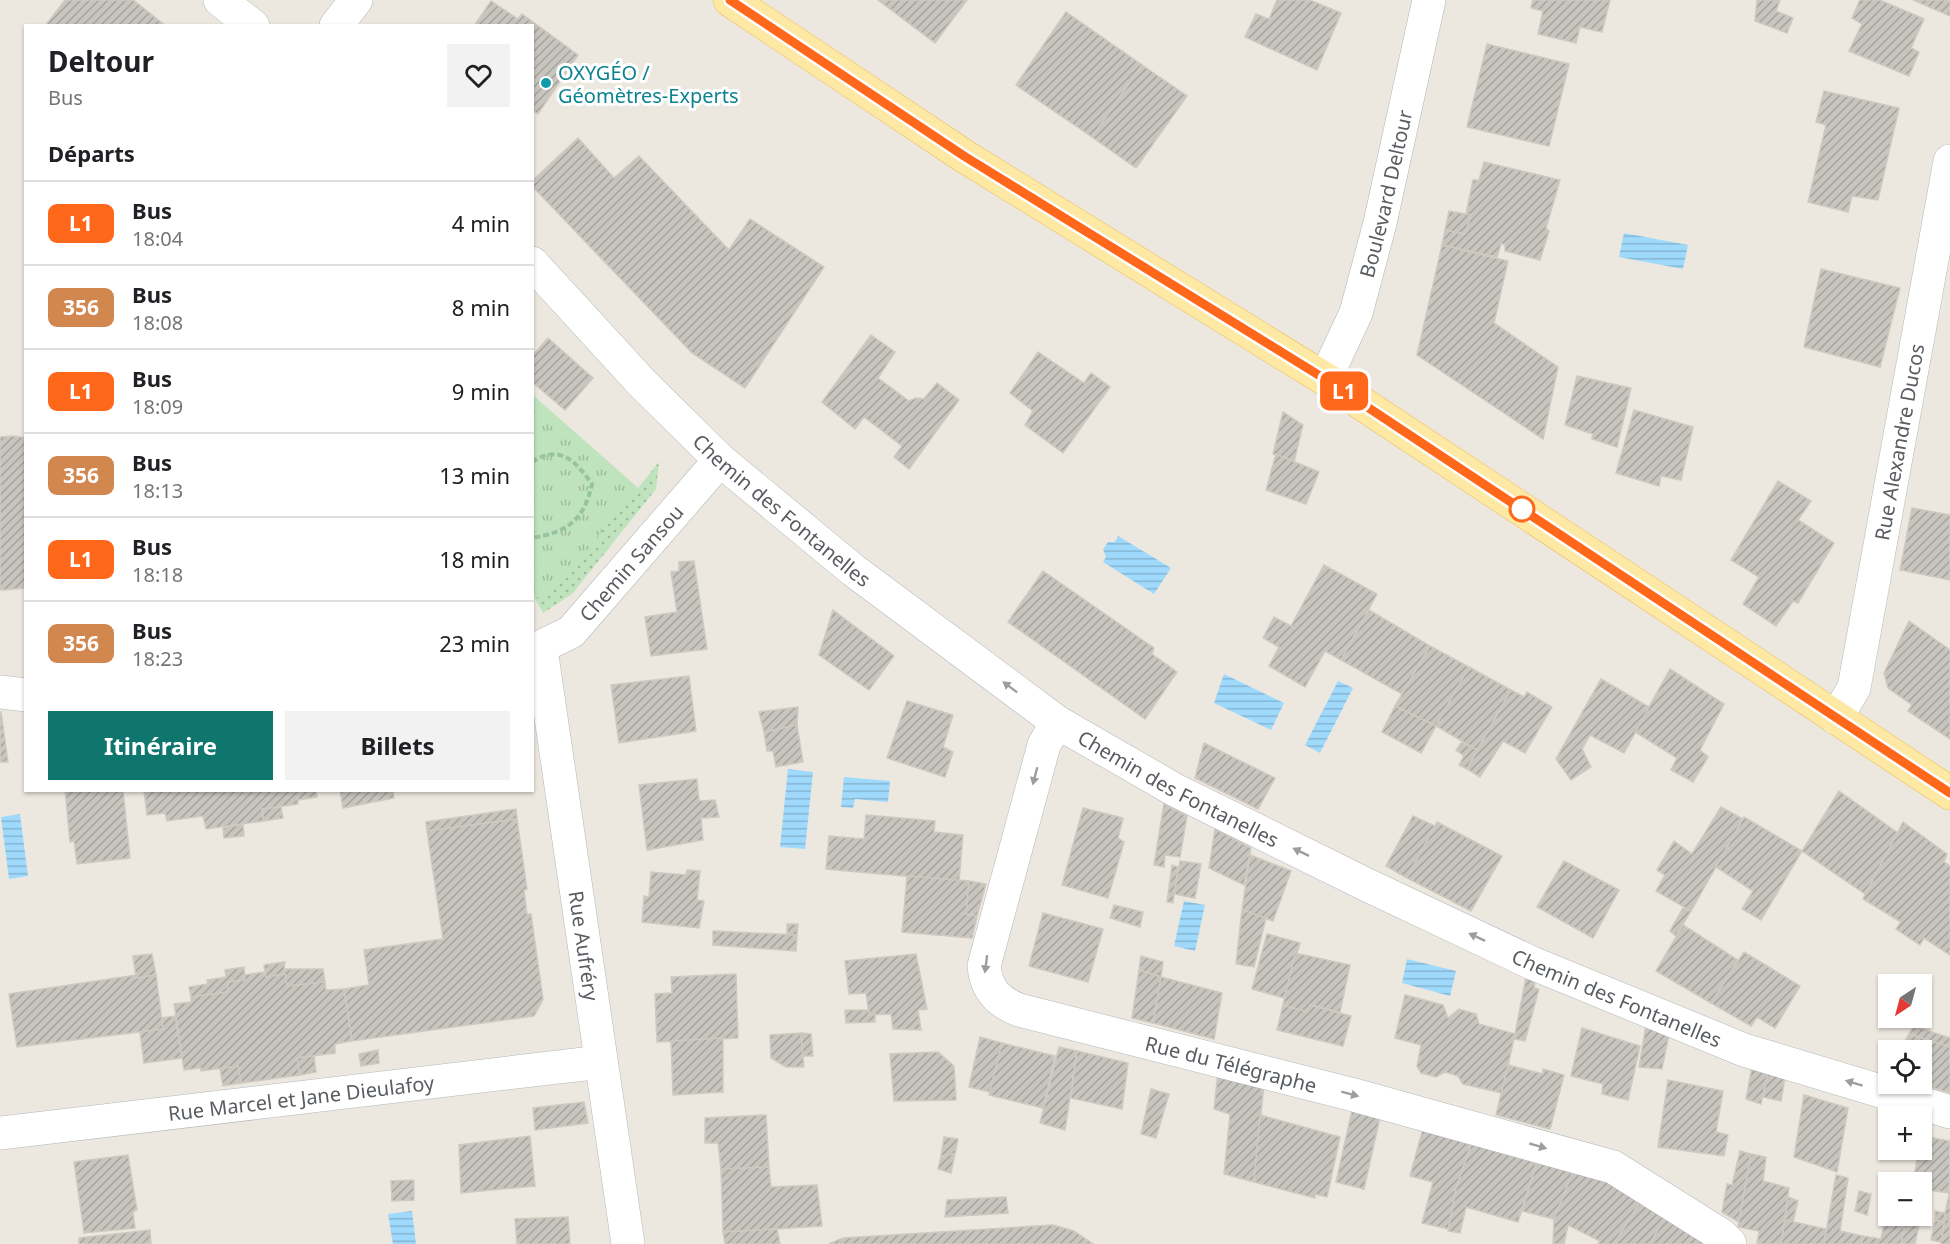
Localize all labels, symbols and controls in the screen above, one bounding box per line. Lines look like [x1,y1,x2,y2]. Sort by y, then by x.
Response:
text: Deltour [48,42,154,80]
button: heart [447,44,510,107]
place label: OXYGÉO / Géomètres-Experts [558,59,739,109]
marker: OXYGÉO / Géomètres-Experts [539,76,553,90]
text: Bus [48,84,83,111]
street label: Boulevard Deltour [1353,107,1418,280]
text: Départs [48,138,135,168]
text: Bus [132,195,172,225]
text: 4 min [452,208,510,238]
text: L1 [69,209,93,237]
text: 18:04 [132,225,183,252]
text: Bus [132,279,172,309]
text: 8 min [452,292,510,322]
text: 356 [63,293,99,321]
text: 18:08 [132,309,183,336]
street label: Rue Alexandre Ducos [1868,342,1930,543]
text: Bus [132,363,172,393]
line badge: L1 [1317,372,1371,410]
text: 9 min [452,376,510,406]
text: L1 [69,377,93,405]
text: L1 [1332,377,1356,405]
text: 18:09 [132,393,183,420]
street label: Chemin des Fontanelles [687,428,876,592]
text: Bus [132,447,172,477]
text: 13 min [439,460,510,490]
text: 356 [63,461,99,489]
text: 18:13 [132,477,183,504]
unlabelled marker [1509,496,1535,522]
street label: Chemin Sansou [573,499,689,627]
text: Bus [132,531,172,561]
text: 18 min [439,544,510,574]
text: L1 [69,545,93,573]
text: 18:18 [132,561,183,588]
text: Bus [132,615,172,645]
text: 23 min [439,628,510,658]
text: 356 [63,629,99,657]
text: 18:23 [132,645,183,672]
one-way arrow [1003,681,1019,693]
button: Itinéraire [48,711,273,780]
button: Billets [285,711,510,780]
street label: Chemin des Fontanelles [1073,724,1284,853]
one-way arrow [1030,767,1040,785]
one-way arrow [1292,848,1310,858]
street label: Rue Aufréry [563,889,606,1003]
one-way arrow [1468,932,1485,941]
street label: Chemin des Fontanelles [1508,942,1726,1053]
one-way arrow [981,955,990,974]
north arrow [1878,974,1932,1028]
map controls [1878,974,1932,1226]
street label: Rue du Télégraphe [1142,1029,1320,1099]
button: locate [1878,1040,1932,1094]
street label: Rue Marcel et Jane Dieulafoy [166,1068,436,1127]
one-way arrow [1845,1078,1863,1087]
one-way arrow [1341,1090,1359,1100]
button: + [1878,1106,1932,1160]
one-way arrow [1529,1142,1547,1152]
button: − [1878,1172,1932,1226]

